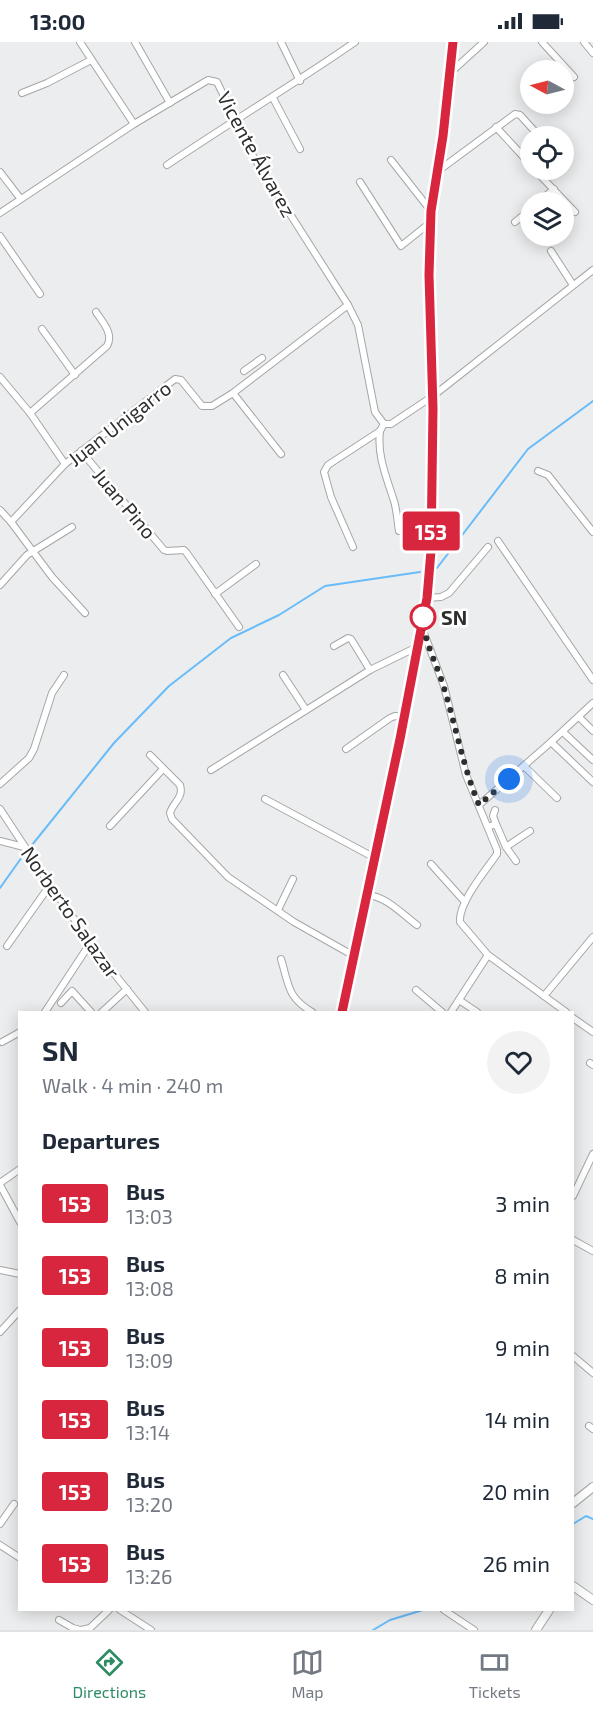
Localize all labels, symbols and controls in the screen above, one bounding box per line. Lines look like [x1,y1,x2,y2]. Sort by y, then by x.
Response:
text: 13:00 [30,8,85,34]
north arrow [520,60,574,114]
map controls [520,60,574,246]
street label: Vicente Álvarez [213,87,301,221]
button: locate [520,126,574,180]
button: layers [520,192,574,246]
street label: Juan Unigarro [63,375,175,471]
street label: Juan Pino [88,463,162,543]
line badge: 153 [396,512,466,550]
text: 153 [415,519,447,544]
marker: SN [410,604,436,630]
place label: SN [441,605,467,629]
your location [494,764,524,794]
street label: Norberto Salazar [17,841,125,983]
button: heart [487,1031,550,1094]
text: SN [42,1033,79,1067]
text: Walk · 4 min · 240 m [42,1073,223,1097]
text: Departures [42,1127,160,1153]
text: Bus [126,1178,165,1204]
text: 3 min [495,1190,550,1216]
text: 153 [59,1191,91,1216]
text: 13:03 [126,1204,173,1228]
text: Bus [126,1250,165,1276]
text: 8 min [494,1262,550,1288]
text: 153 [59,1263,91,1288]
text: 13:08 [126,1276,174,1300]
text: Bus [126,1322,165,1348]
text: 9 min [495,1334,550,1360]
text: 153 [59,1335,91,1360]
text: 13:09 [126,1348,173,1372]
text: Bus [126,1394,165,1420]
text: 14 min [485,1406,550,1432]
text: 153 [59,1407,91,1432]
text: 13:14 [126,1420,170,1444]
text: Bus [126,1466,165,1492]
text: 20 min [482,1478,550,1504]
text: 153 [59,1479,91,1504]
text: 13:20 [126,1492,173,1516]
text: Bus [126,1538,165,1564]
text: 26 min [483,1550,550,1576]
text: 153 [59,1551,91,1576]
text: 13:26 [126,1564,172,1588]
tab: Directions [72,1646,146,1701]
tab: Map [291,1646,324,1701]
tab: Tickets [469,1646,521,1701]

